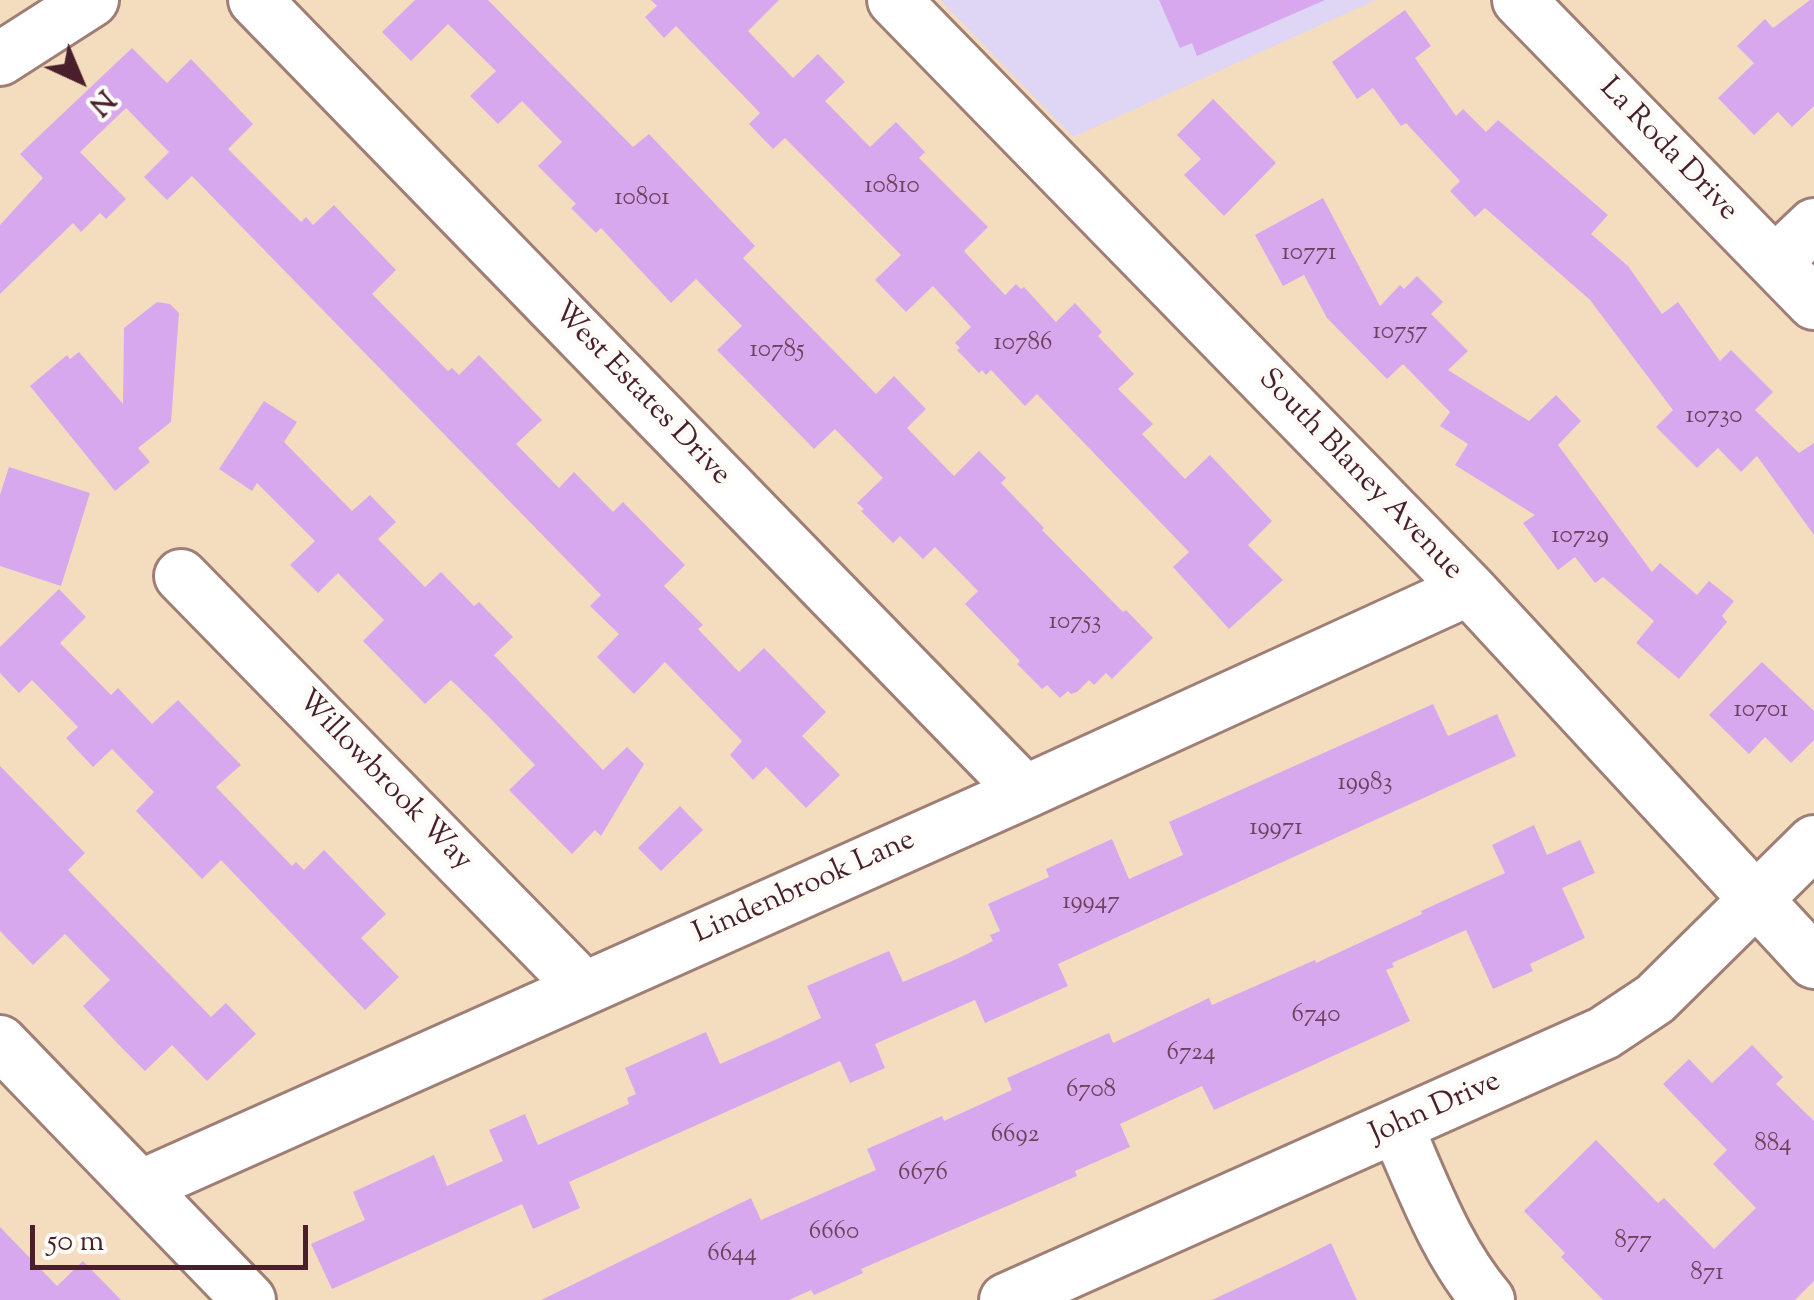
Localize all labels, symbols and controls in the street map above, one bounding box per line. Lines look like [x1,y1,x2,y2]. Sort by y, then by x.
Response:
north arrow [30,30,130,130]
street label: La Roda Drive [1590,72,1744,230]
text: N [79,79,123,124]
house number: 10810 [864,173,920,203]
house number: 10801 [614,185,670,215]
house number: 10771 [1281,240,1337,270]
street label: West Estates Drive [543,296,737,494]
house number: 10757 [1372,319,1428,349]
house number: 10786 [994,330,1052,360]
house number: 10785 [749,337,805,367]
street label: South Blaney Avenue [1249,363,1469,589]
house number: 10730 [1685,403,1743,433]
house number: 10729 [1551,523,1609,553]
house number: 10753 [1049,609,1101,639]
street label: Willowbrook Way [288,684,478,880]
house number: 10701 [1734,697,1788,727]
house number: 19983 [1337,770,1393,800]
house number: 19971 [1249,815,1303,845]
street label: Lindenbrook Lane [689,824,921,954]
house number: 19947 [1062,889,1120,919]
house number: 6740 [1292,1002,1340,1032]
house number: 6724 [1167,1040,1215,1070]
street label: John Drive [1365,1065,1507,1155]
house number: 6708 [1066,1077,1116,1107]
house number: 6692 [991,1122,1039,1152]
house number: 884 [1754,1131,1792,1161]
house number: 6676 [898,1160,948,1190]
scale bar [35,1205,312,1267]
house number: 6660 [809,1219,859,1249]
text: 50 m [47,1221,104,1264]
house number: 877 [1614,1228,1652,1258]
house number: 6644 [707,1241,757,1271]
house number: 871 [1690,1260,1724,1290]

